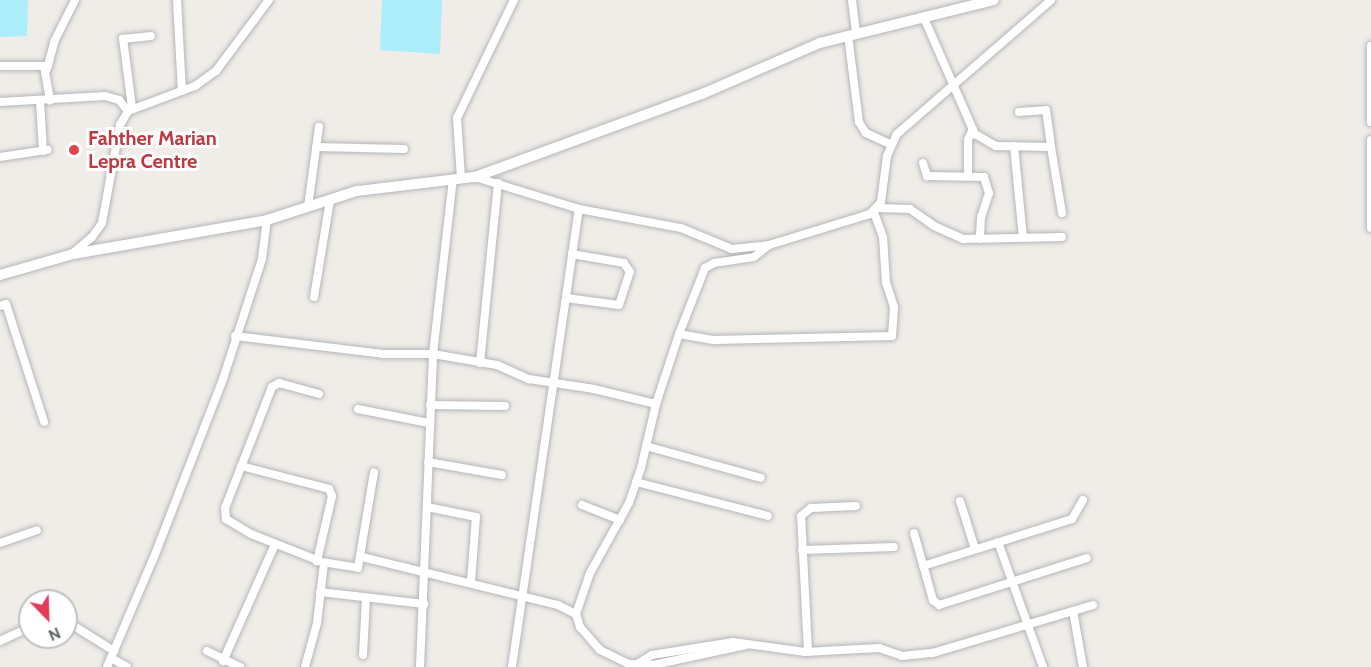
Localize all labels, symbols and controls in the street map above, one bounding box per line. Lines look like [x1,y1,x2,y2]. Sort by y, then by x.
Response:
place label: Fahther Marian Lepra Centre [88,126,217,173]
marker: Fahther Marian Lepra Centre [65,141,83,159]
north arrow [18,589,78,649]
text: N [46,623,63,645]

